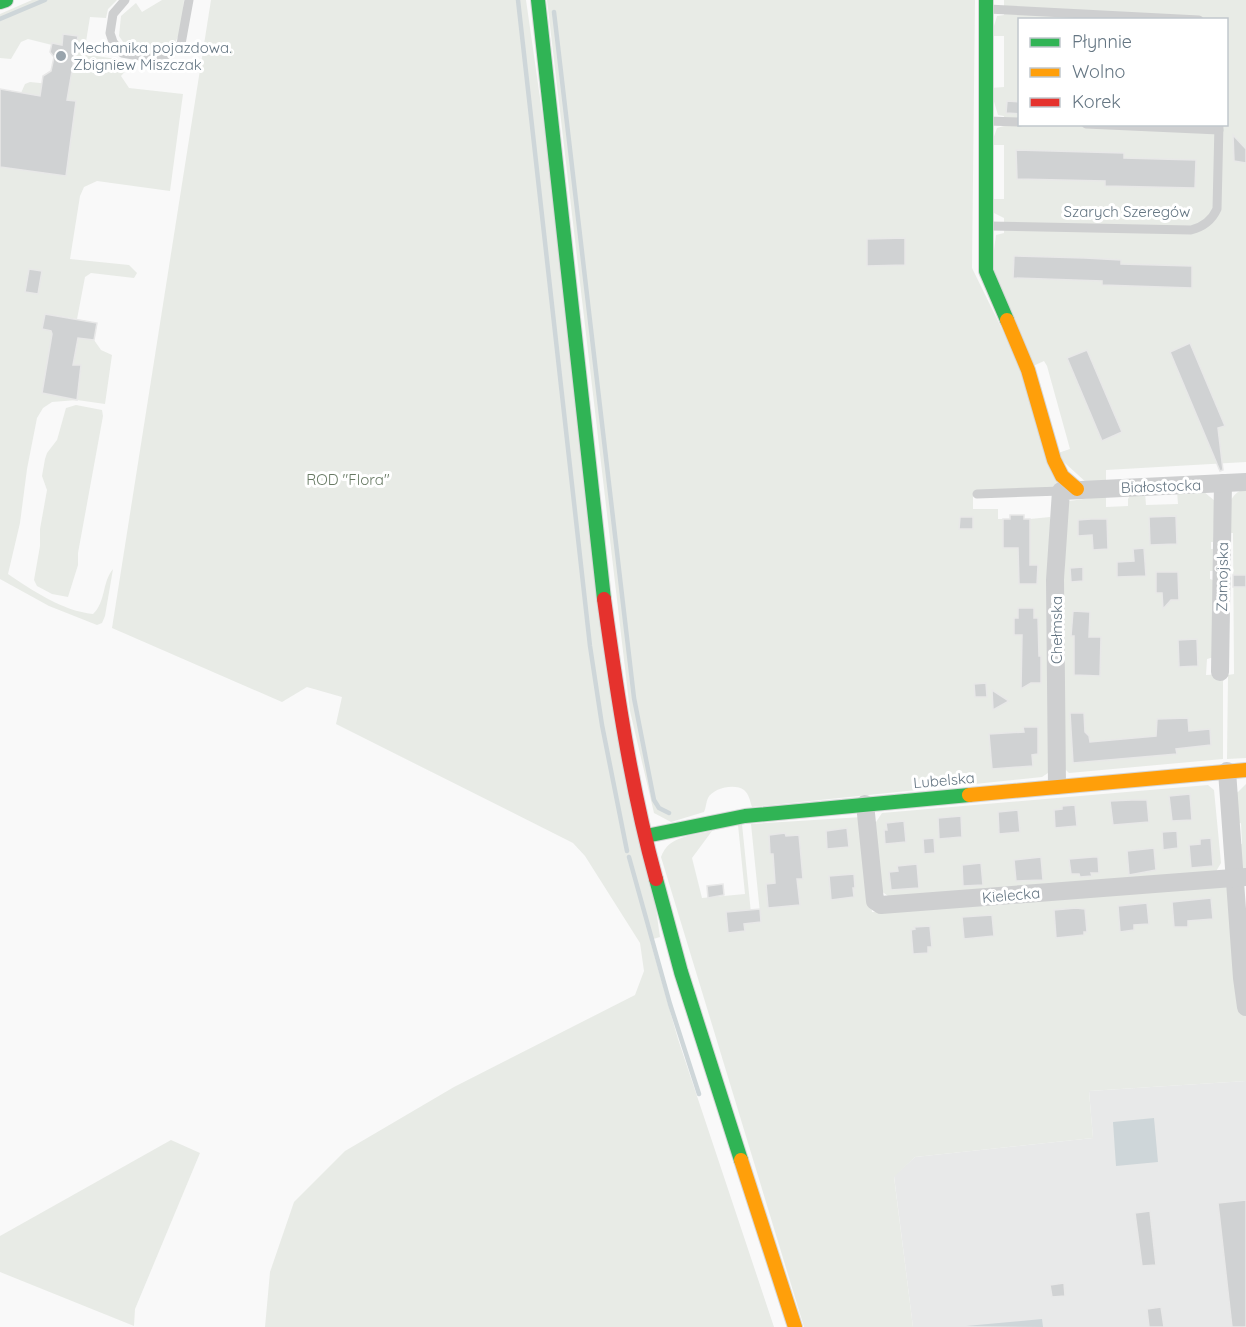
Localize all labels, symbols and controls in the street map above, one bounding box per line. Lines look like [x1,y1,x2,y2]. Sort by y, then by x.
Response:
legend [1018,18,1228,126]
text: Płynnie [1072,30,1132,53]
place label: Mechanika pojazdowa. Zbigniew Miszczak [73,38,232,74]
marker: Mechanika pojazdowa. Zbigniew Miszczak [54,49,68,63]
text: Wolno [1072,60,1125,83]
text: Korek [1072,90,1121,113]
street label: Szarych Szeregów [1064,202,1190,221]
park label: ROD "Flora" [306,470,390,489]
street label: Białostocka [1120,475,1202,497]
street label: Zamojska [1212,542,1232,612]
street label: Chełmska [1047,596,1066,664]
street label: Lubelska [912,768,976,792]
street label: Kielecka [981,883,1041,907]

